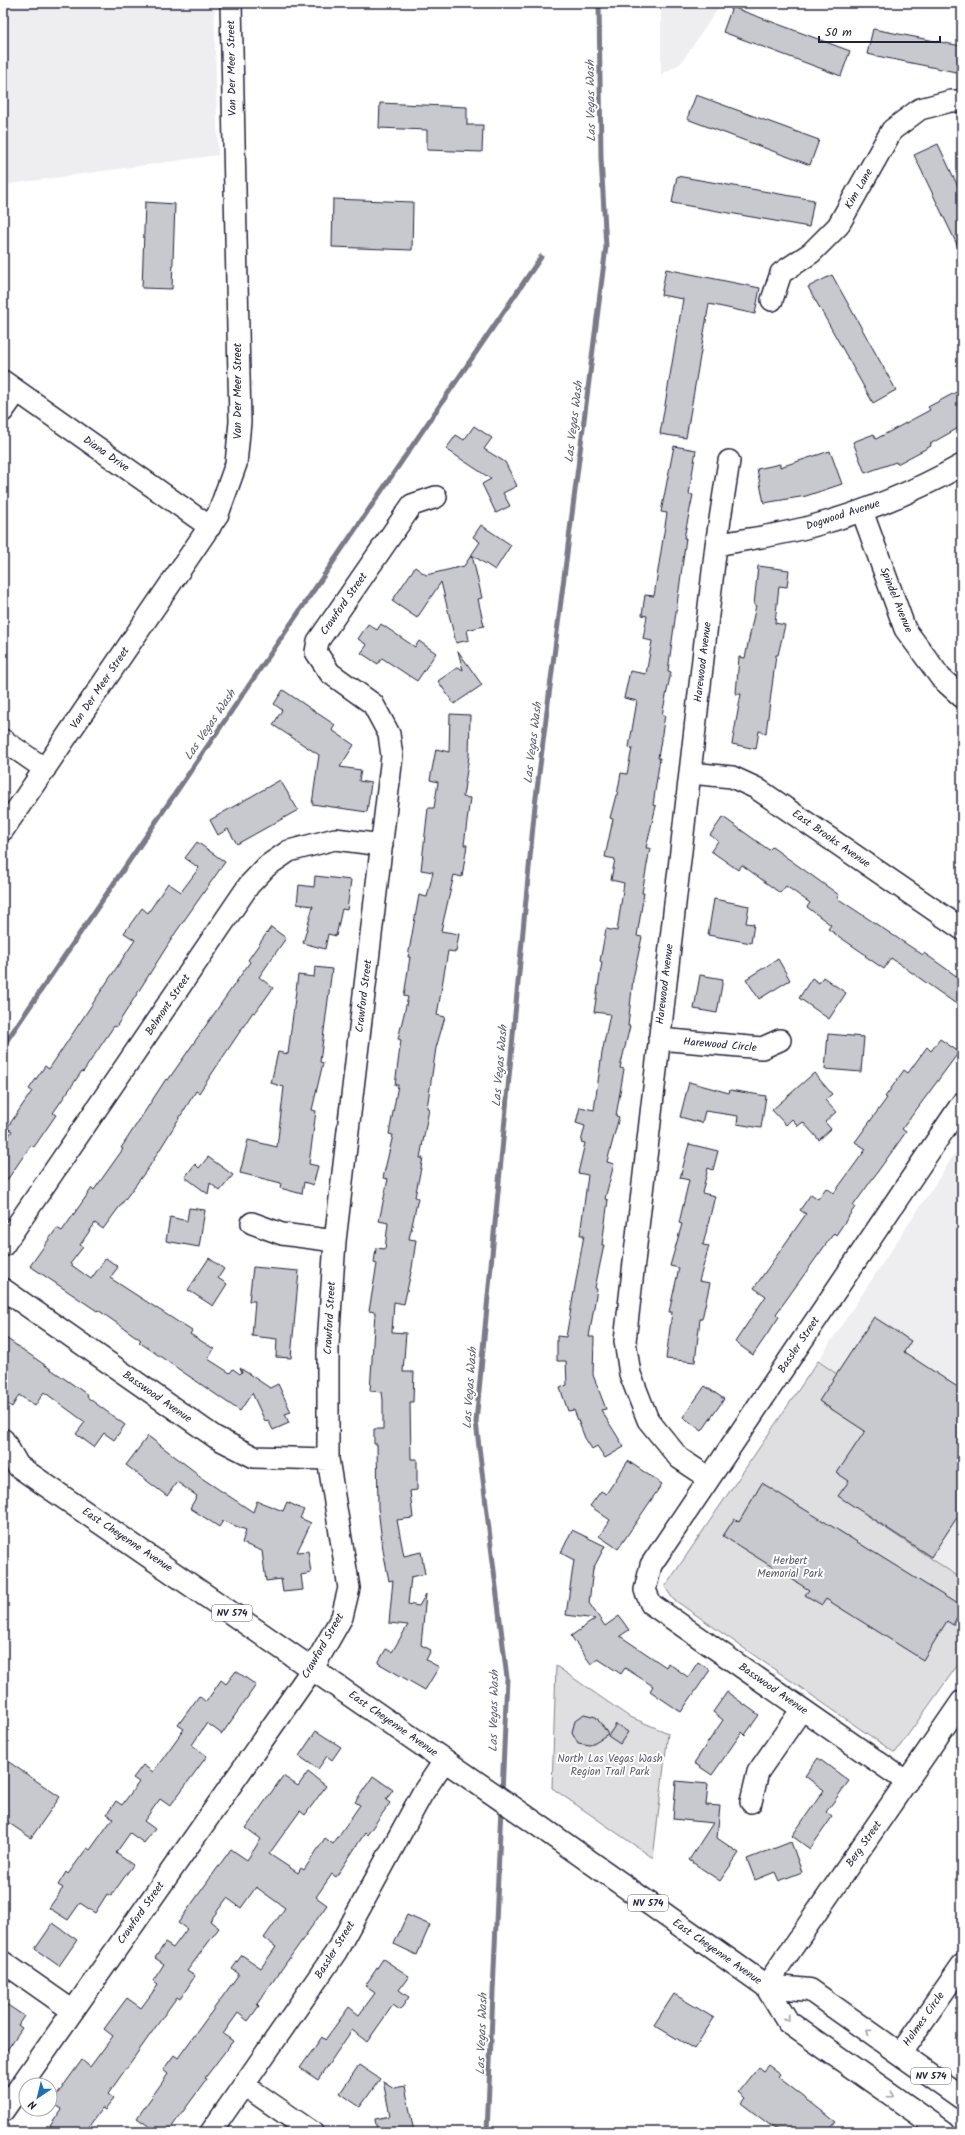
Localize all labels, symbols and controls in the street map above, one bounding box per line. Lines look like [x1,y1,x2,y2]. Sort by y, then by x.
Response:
scale bar [819,18,940,44]
street label: Van Der Meer Street [222,19,242,116]
text: 50 m [825,23,852,42]
water label: Las Vegas Wash [581,58,601,142]
street label: Kim Lane [840,165,878,213]
street label: Van Der Meer Street [229,342,247,439]
water label: Las Vegas Wash [560,379,589,464]
street label: Diana Drive [79,431,133,477]
street label: Dogwood Avenue [804,495,882,535]
street label: Spindel Avenue [875,564,917,636]
street label: Crawford Street [316,568,373,639]
street label: Harewood Avenue [689,621,717,703]
street label: Van Der Meer Street [66,643,135,733]
water label: Las Vegas Wash [179,685,242,764]
water label: Las Vegas Wash [519,700,548,785]
street label: East Brooks Avenue [788,805,874,873]
street label: Harewood Avenue [651,943,679,1025]
street label: Crawford Street [351,958,377,1034]
street label: Belmont Street [141,970,196,1039]
water label: Las Vegas Wash [487,1023,513,1108]
street label: Harewood Circle [682,1033,758,1057]
street label: Crawford Street [319,1280,341,1355]
street label: Bassler Street [773,1312,825,1377]
water label: Las Vegas Wash [458,1345,482,1429]
street label: Basswood Avenue [119,1366,195,1428]
street label: East Cheyenne Avenue [78,1503,176,1577]
park label: Herbert Memorial Park [757,1552,824,1583]
road number: NV 574 [212,1605,252,1621]
street label: Crawford Street [297,1609,349,1682]
street label: Basswood Avenue [735,1658,811,1720]
water label: Las Vegas Wash [484,1668,504,1752]
street label: East Cheyenne Avenue [344,1686,442,1762]
park label: North Las Vegas Wash Region Trail Park [557,1750,663,1781]
street label: Berg Street [841,1816,887,1871]
street label: Crawford Street [113,1877,170,1948]
road number: NV 574 [628,1895,668,1911]
street label: East Cheyenne Avenue [668,1914,766,1990]
street label: Bassler Street [310,1917,360,1982]
street label: Holmes Circle [898,1988,950,2050]
water label: Las Vegas Wash [471,1991,493,2075]
one-way arrow [782,2014,789,2021]
one-way arrow [865,2029,872,2037]
road number: NV 574 [911,2068,951,2084]
north arrow [18,2077,58,2117]
one-way arrow [887,2090,894,2098]
text: N [25,2095,41,2114]

